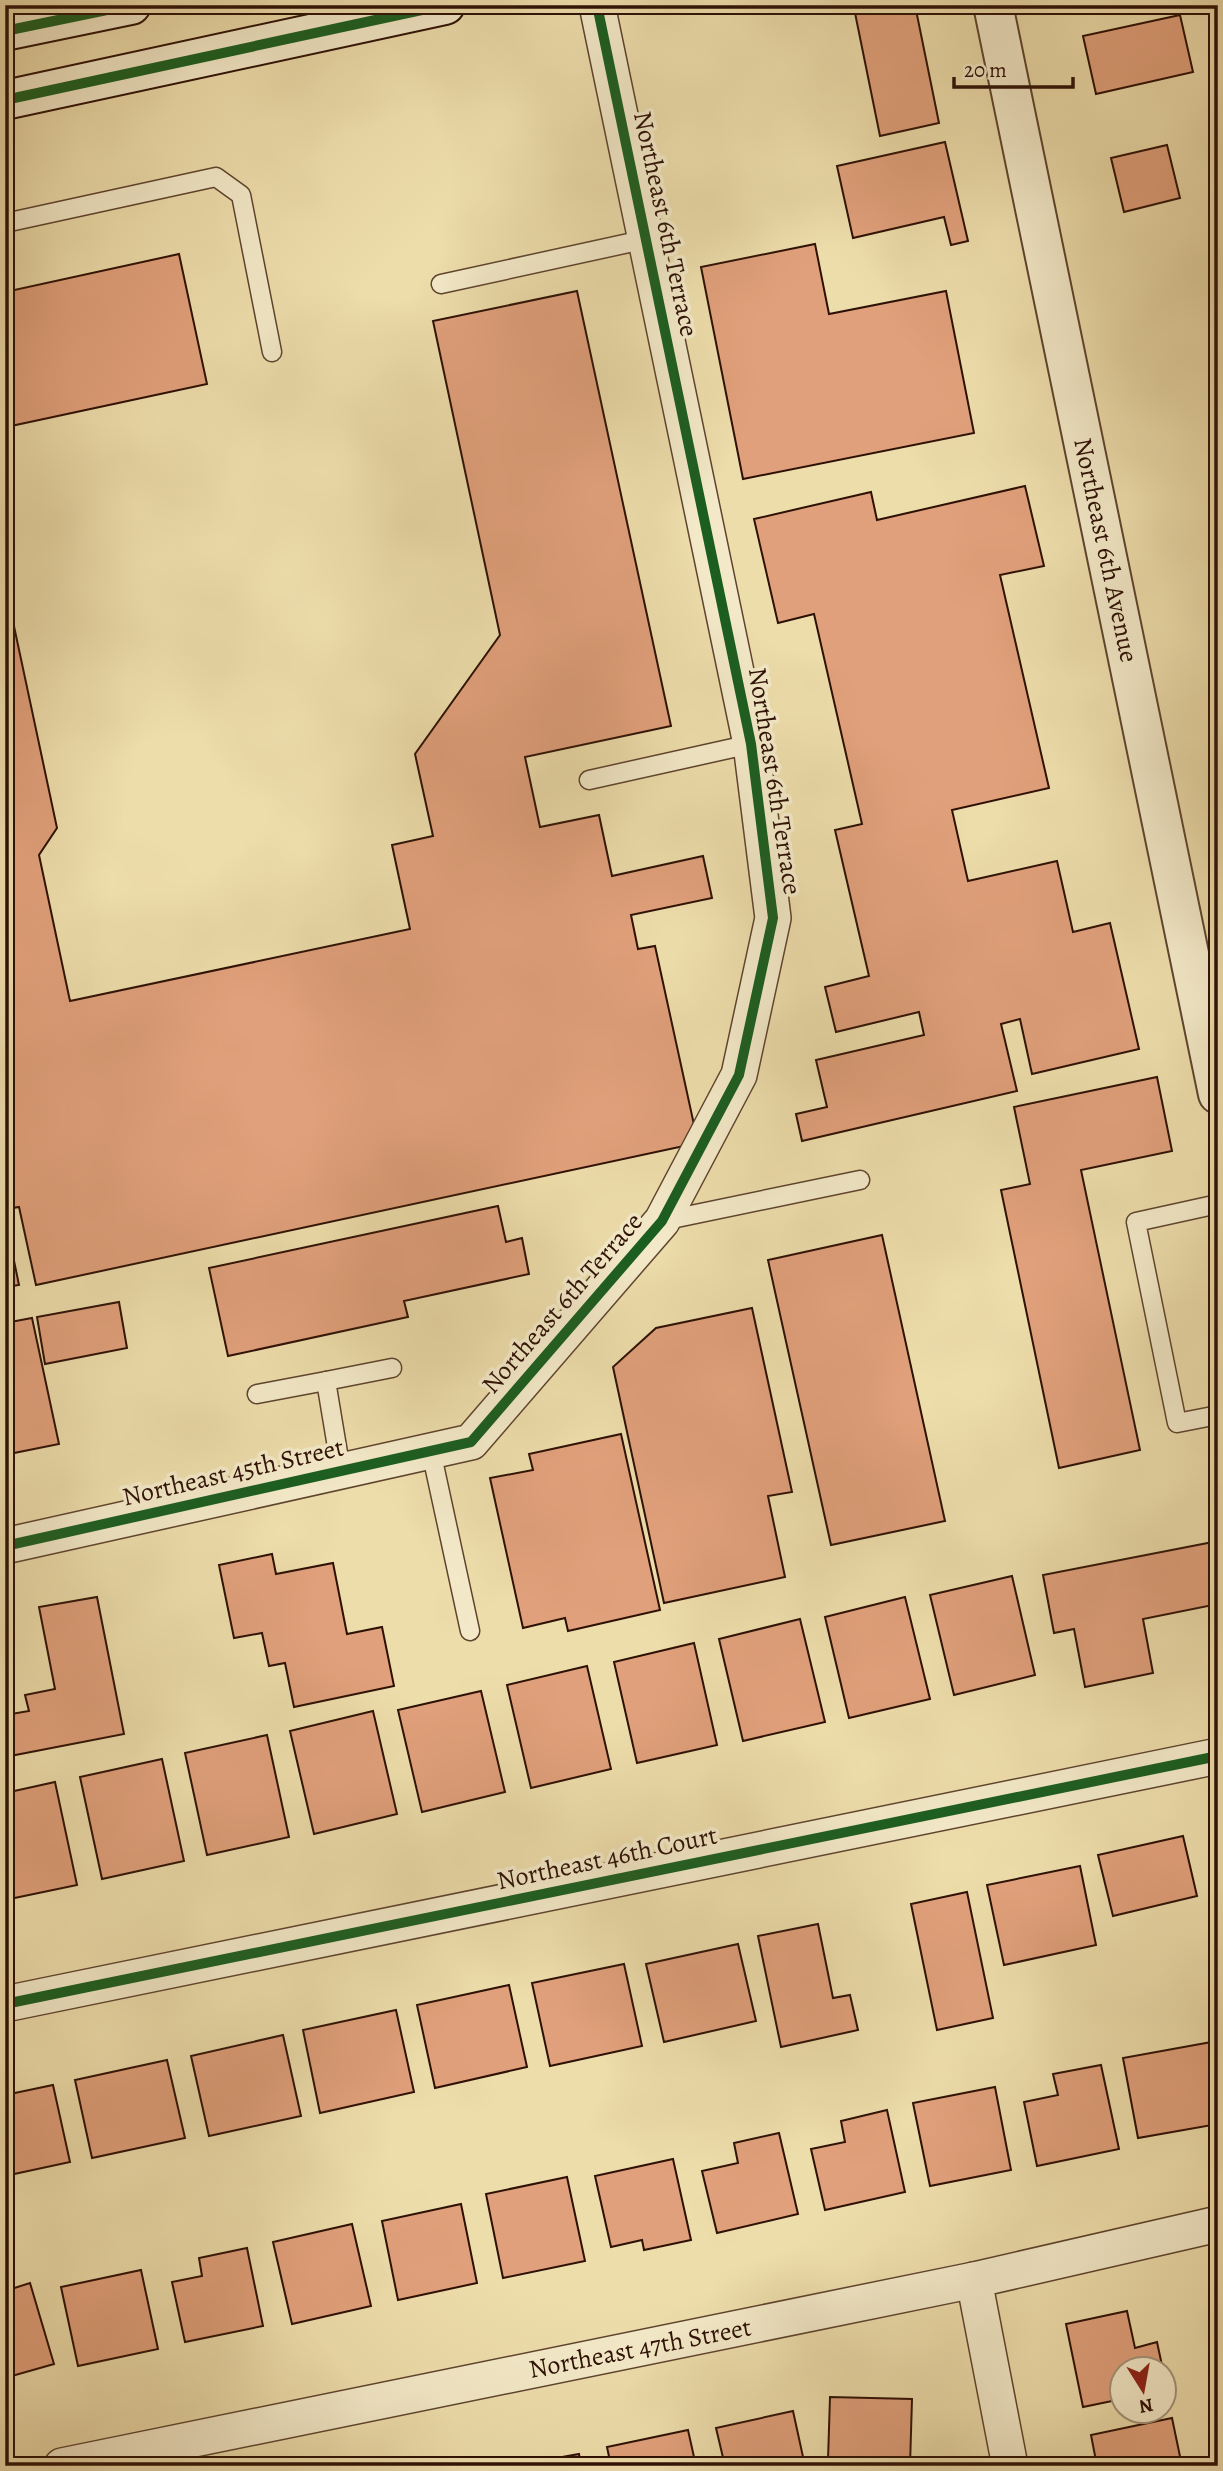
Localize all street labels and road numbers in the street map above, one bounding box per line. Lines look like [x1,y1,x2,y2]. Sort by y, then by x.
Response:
street label: Northeast 6th Terrace [625,108,707,340]
street label: Northeast 6th Avenue [1065,435,1147,665]
street label: Northeast 6th Terrace [740,665,810,897]
street label: Northeast 6th Terrace [474,1205,650,1401]
street label: Northeast 45th Street [119,1429,347,1514]
street label: Northeast 46th Court [494,1817,721,1898]
street label: Northeast 47th Street [526,2309,755,2387]

